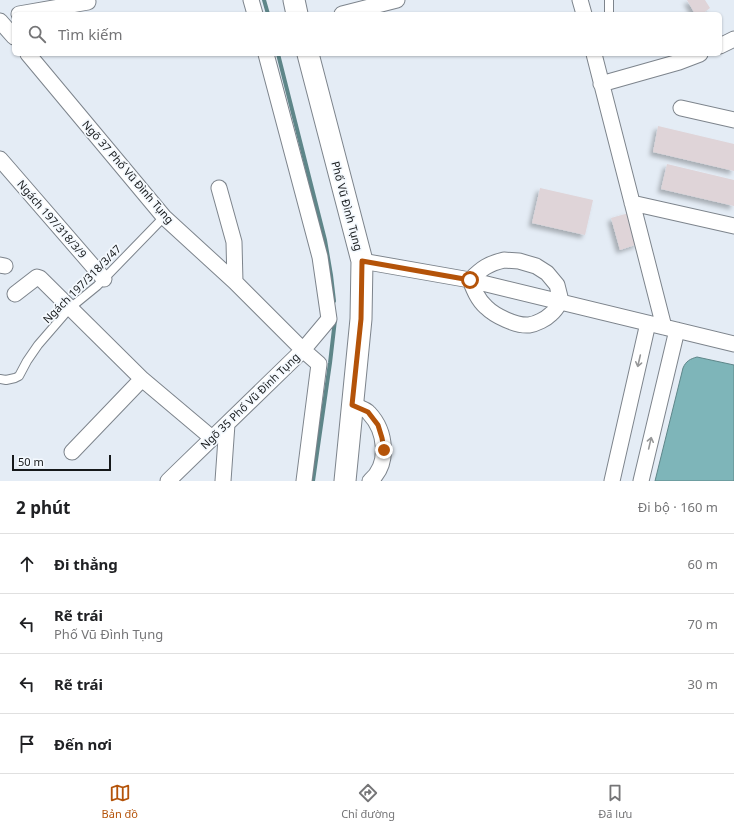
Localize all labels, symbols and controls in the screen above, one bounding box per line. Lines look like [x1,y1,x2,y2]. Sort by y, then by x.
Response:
search box [12,12,722,56]
icon: search [26,23,48,45]
text: Tìm kiếm [58,24,123,44]
street label: Ngõ 37 Phố Vũ Đình Tụng [79,117,177,227]
street label: Phố Vũ Đình Tụng [328,159,367,252]
street label: Ngách 197/318/3/9 [14,176,90,261]
street label: Ngách 197/318/3/47 [39,241,124,326]
route start [461,271,479,289]
street label: Ngõ 35 Phố Vũ Đình Tụng [197,349,303,452]
one-way arrow [635,354,643,367]
one-way arrow [647,437,655,450]
route end [375,441,393,459]
scale bar [12,453,111,472]
text: 50 m [18,454,44,469]
text: 2 phút [16,496,70,519]
text: Đi bộ · 160 m [638,498,718,516]
icon: ahead [16,553,38,575]
text: Đi thẳng [54,554,118,574]
text: 60 m [688,555,718,573]
text: Rẽ trái [54,605,103,625]
icon: left [16,613,38,635]
text: 70 m [688,615,718,633]
text: Phố Vũ Đình Tụng [54,625,163,643]
icon: left [16,673,38,695]
text: Rẽ trái [54,674,103,694]
text: 30 m [688,675,718,693]
icon: arrive [16,733,38,755]
text: Đến nơi [54,734,112,754]
tab: Bản đồ [102,782,138,821]
tab: Chỉ đường [341,782,395,821]
tab: Đã lưu [598,782,632,821]

